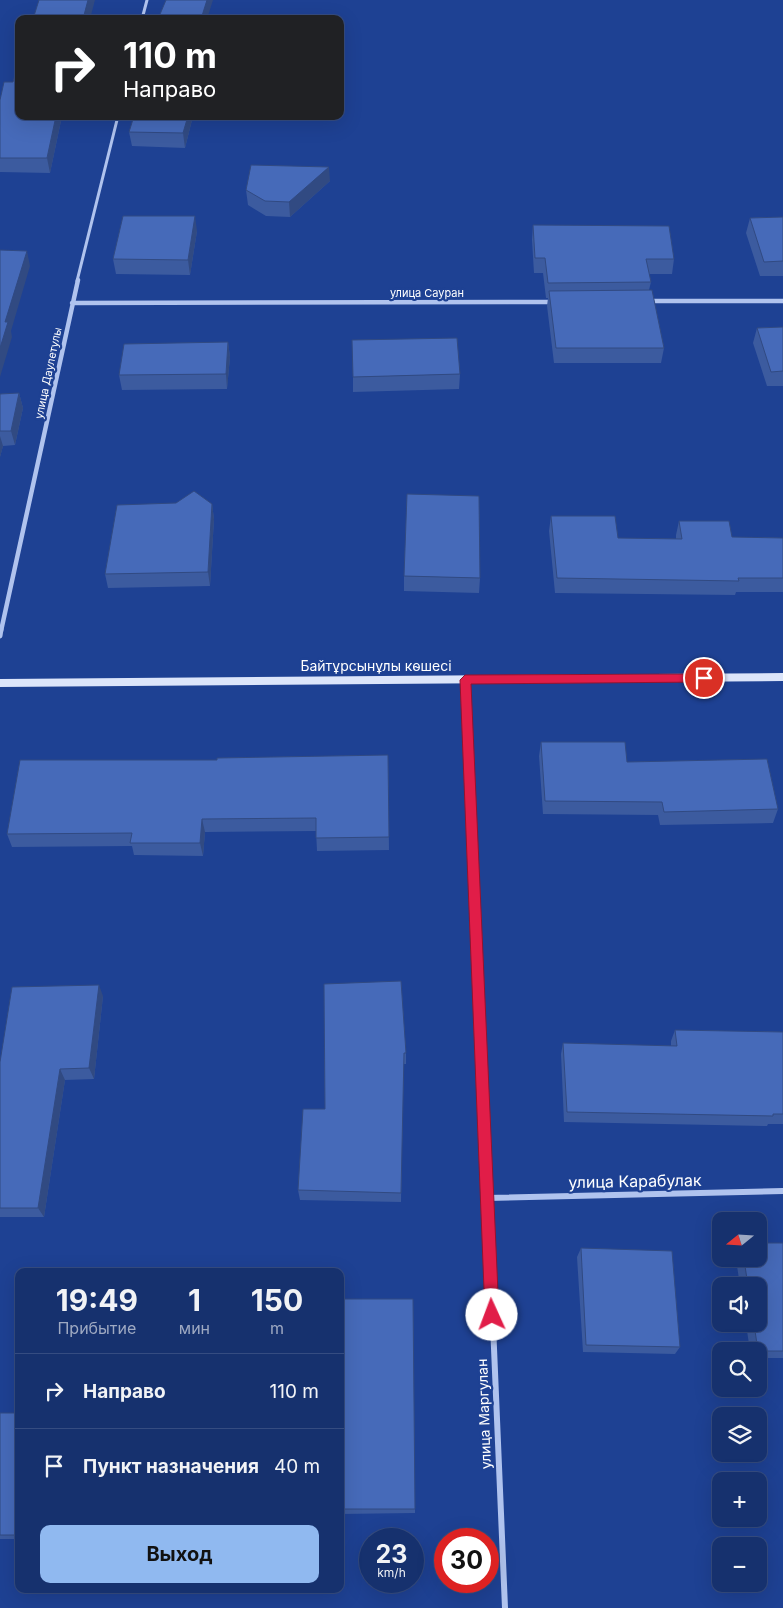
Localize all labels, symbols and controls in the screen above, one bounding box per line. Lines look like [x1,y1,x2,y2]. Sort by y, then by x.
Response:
text: 110 m [123,34,217,76]
icon: right [40,35,105,100]
text: Направо [123,76,216,102]
street label: улица Сауран [390,286,464,300]
street label: улица Даулетулы [31,326,65,420]
street label: Байтұрсынұлы көшесі [300,657,452,674]
pin [683,657,725,699]
icon: arrive [690,664,718,692]
street label: улица Карабулак [568,1170,702,1192]
north arrow [712,1212,768,1268]
map controls [712,1212,767,1592]
button: sound [712,1277,767,1332]
text: 19:49 [56,1282,138,1318]
text: 1 [188,1282,201,1318]
text: 150 [251,1282,303,1318]
position arrow [465,1288,517,1340]
text: Прибытие [57,1318,136,1338]
text: мин [179,1318,210,1338]
text: m [270,1318,284,1338]
button: search [712,1342,767,1397]
street label: улица Маргулан [473,1358,494,1470]
icon: right [40,1377,68,1405]
text: Направо [83,1380,166,1403]
text: 110 m [270,1380,319,1403]
button: layers [712,1407,767,1462]
icon: arrive [40,1452,68,1480]
text: Пункт назначения [83,1455,259,1478]
text: 40 m [274,1455,320,1478]
button: + [712,1472,767,1527]
button: Выход [40,1525,319,1583]
speed limit sign: 30 [434,1528,499,1593]
button: − [712,1537,767,1592]
text: 23 [376,1539,407,1569]
text: km/h [377,1565,406,1580]

